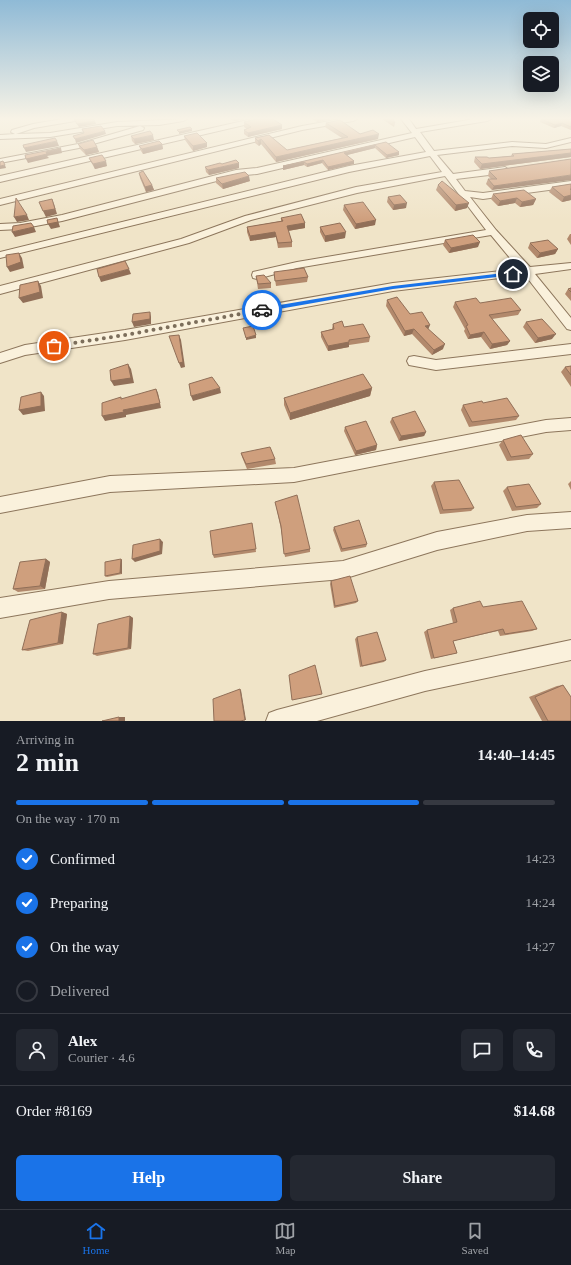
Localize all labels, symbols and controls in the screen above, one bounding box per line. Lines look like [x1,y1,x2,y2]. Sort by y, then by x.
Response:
map controls [523,12,559,92]
button: locate [523,12,559,48]
button: layers [523,56,559,92]
pin [496,257,530,291]
icon: home [502,263,524,285]
courier [242,290,282,330]
icon: car [251,299,273,321]
pin [37,329,71,363]
icon: bag [43,335,65,357]
text: Arriving in [16,732,74,747]
text: 14:40–14:45 [478,747,555,763]
text: 2 min [16,748,79,777]
text: On the way · 170 m [16,811,120,826]
icon: check [16,848,38,870]
text: Confirmed [50,851,115,867]
text: 14:23 [525,851,555,866]
icon: check [16,892,38,914]
text: Preparing [50,895,108,911]
text: 14:24 [525,895,555,910]
icon: check [16,936,38,958]
text: On the way [50,939,119,955]
text: 14:27 [525,939,555,954]
text: Delivered [50,983,109,999]
button: person [16,1029,58,1071]
button: chat [461,1029,503,1071]
button: phone [513,1029,555,1071]
text: Alex [68,1033,97,1049]
text: Courier · 4.6 [68,1050,135,1065]
text: Order #8169 [16,1103,92,1119]
text: $14.68 [514,1103,555,1119]
button: Help [16,1155,282,1201]
button: Share [290,1155,555,1201]
tab: Home [83,1220,109,1256]
tab: Map [274,1220,296,1256]
tab: Saved [462,1220,488,1256]

